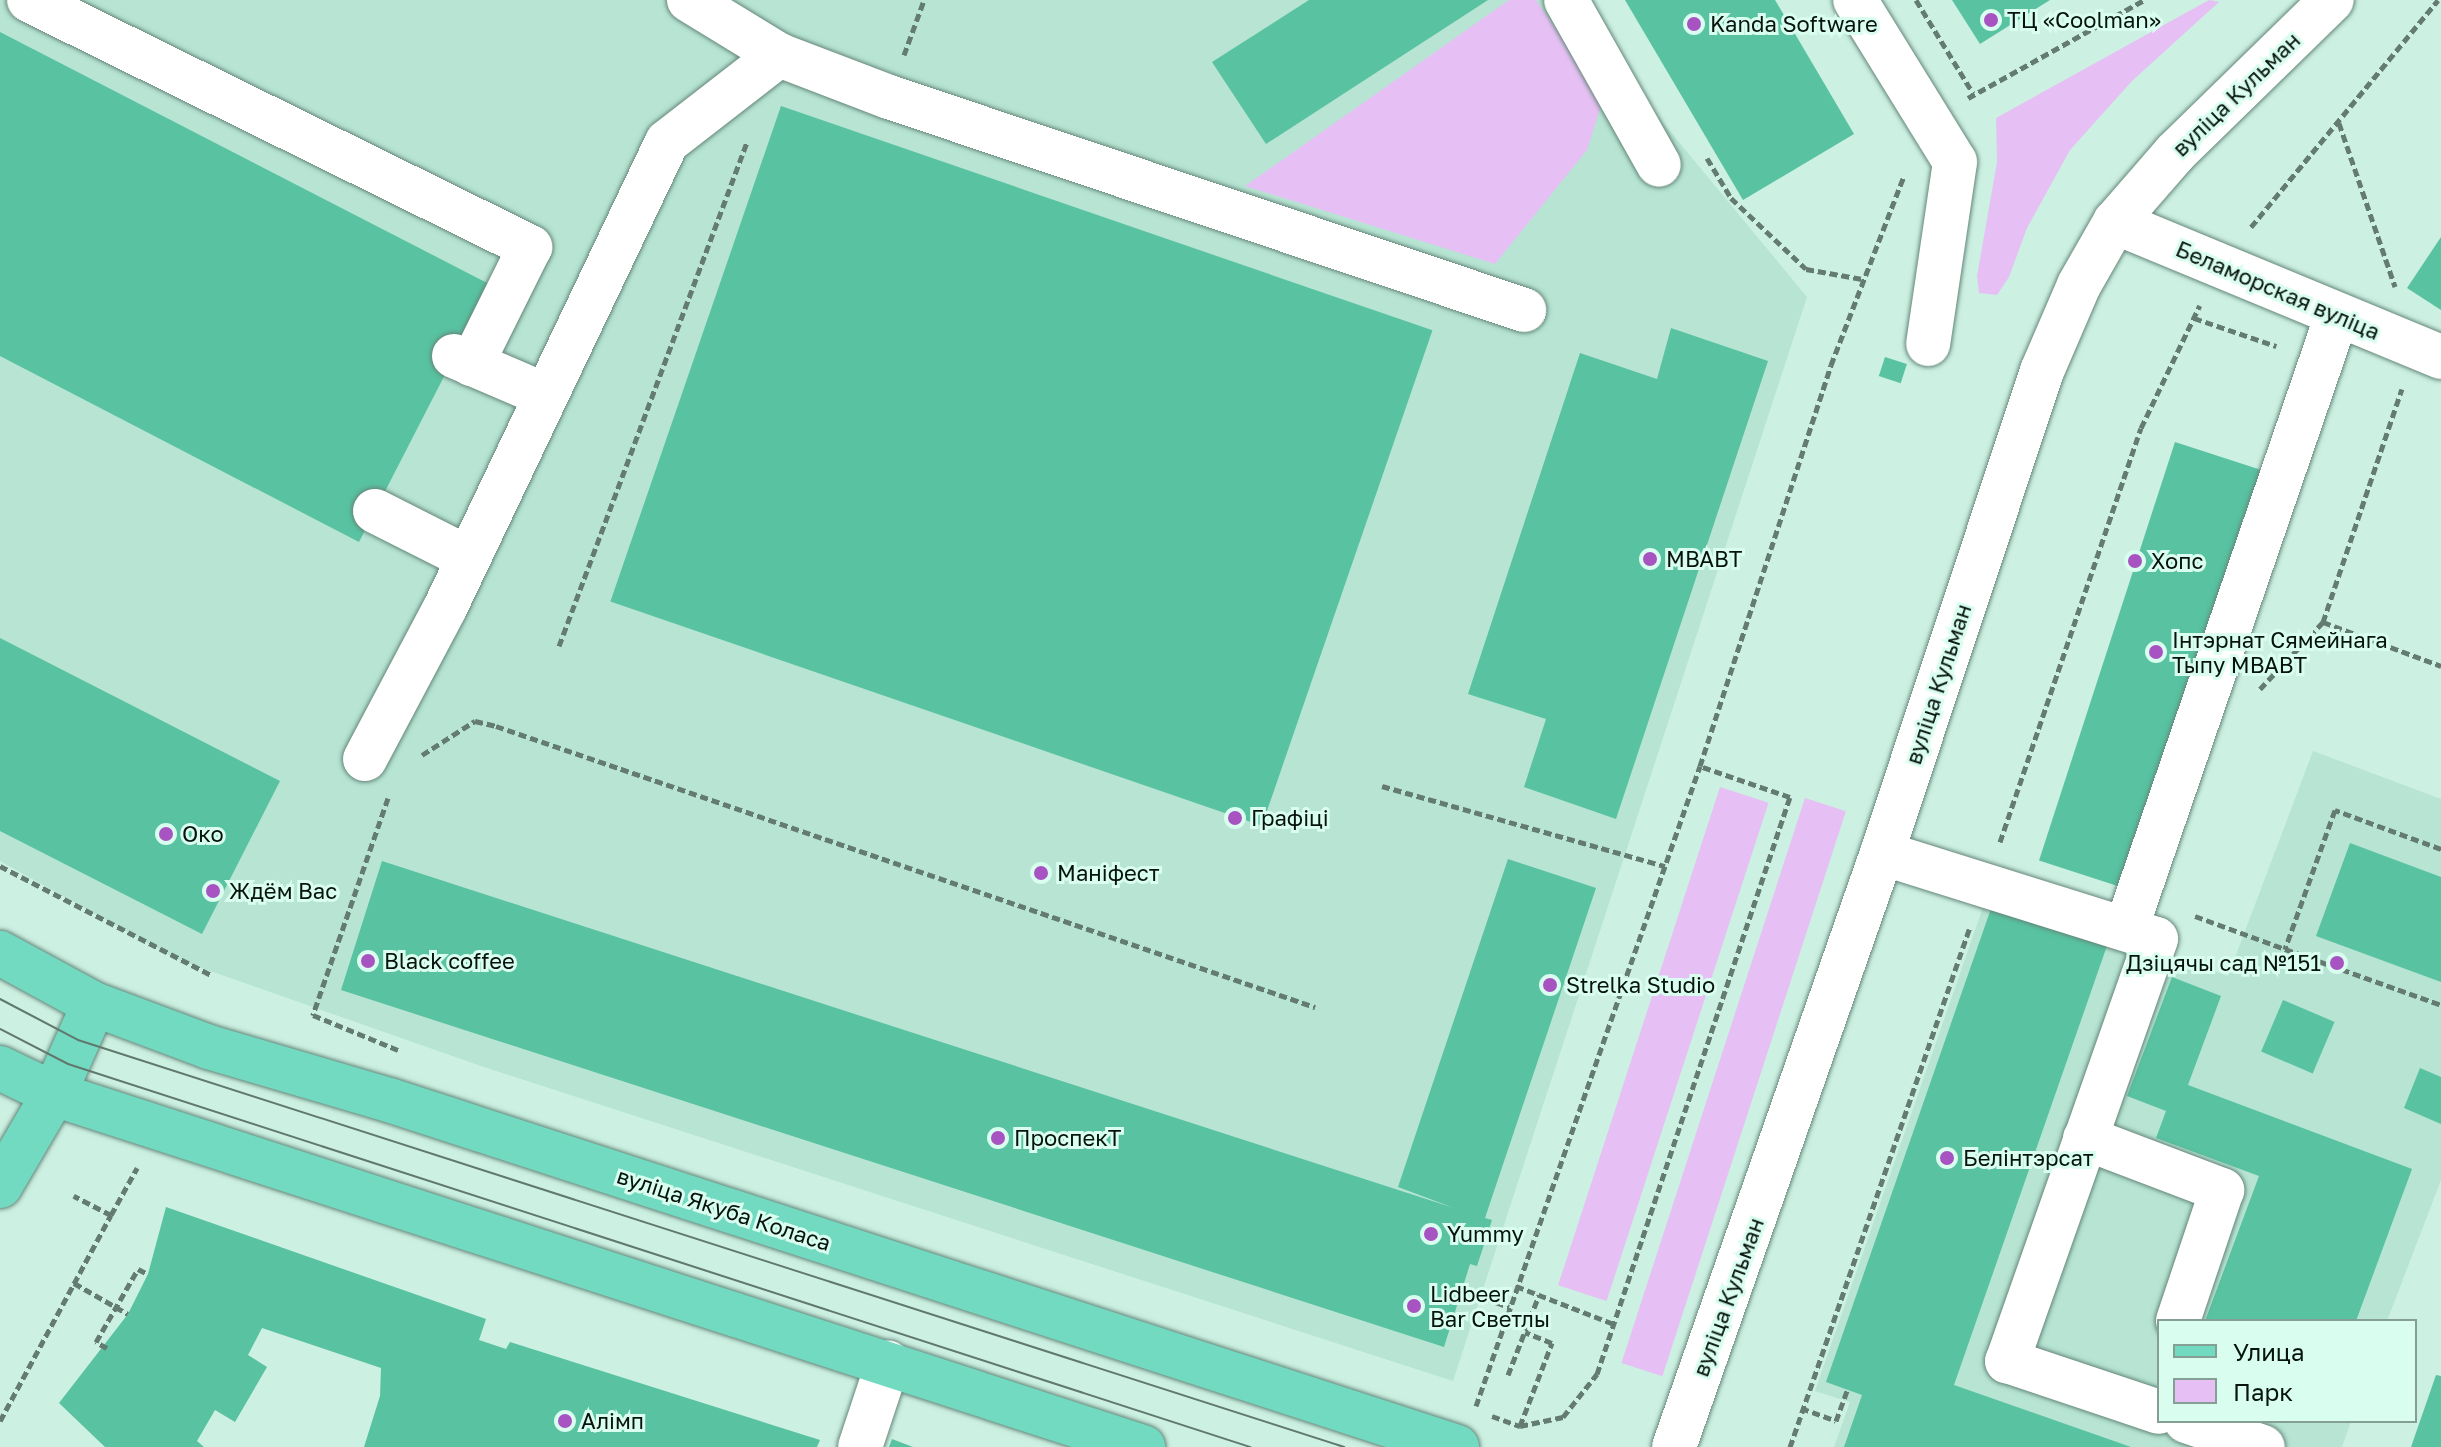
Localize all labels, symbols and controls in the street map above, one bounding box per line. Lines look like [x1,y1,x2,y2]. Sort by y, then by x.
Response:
place label: ТЦ «Coolman» [2007,7,2161,33]
place label: Kanda Software [1710,11,1878,37]
marker: ТЦ «Coolman» [1982,11,2000,29]
marker: Kanda Software [1685,15,1703,33]
street label: вуліца Кульман [2167,27,2305,161]
street label: Беламорская вуліца [2172,235,2384,345]
place label: МВАВТ [1666,546,1742,572]
place label: Хопс [2151,548,2203,574]
marker: МВАВТ [1641,550,1659,568]
marker: Хопс [2126,552,2144,570]
street label: вуліца Кульман [1900,601,1976,767]
place label: Інтэрнат Сямейнага Тыпу МВАВТ [2172,626,2388,678]
marker: Інтэрнат Сямейнага Тыпу МВАВТ [2147,643,2165,661]
place label: Графіці [1251,805,1329,831]
marker: Графіці [1226,809,1244,827]
place label: Око [182,821,224,847]
marker: Око [157,825,175,843]
place label: Маніфест [1057,860,1159,886]
marker: Маніфест [1032,864,1050,882]
place label: Ждём Вас [229,878,337,904]
marker: Ждём Вас [204,882,222,900]
place label: Black coffee [384,948,515,974]
place label: Дзіцячы сад №151 [2126,950,2321,976]
marker: Black coffee [359,952,377,970]
marker: Дзіцячы сад №151 [2328,954,2346,972]
place label: Strelka Studio [1566,972,1715,998]
marker: Strelka Studio [1541,976,1559,994]
place label: ПроспекТ [1014,1125,1121,1151]
marker: ПроспекТ [989,1129,1007,1147]
place label: Белінтэрсат [1963,1145,2093,1171]
marker: Белінтэрсат [1938,1149,1956,1167]
street label: вуліца Якуба Коласа [614,1162,834,1256]
street label: вуліца Кульман [1687,1214,1769,1380]
place label: Yummy [1447,1221,1524,1247]
marker: Yummy [1422,1225,1440,1243]
place label: Lidbeer Bar Светлы [1430,1280,1550,1332]
marker: Lidbeer Bar Светлы [1405,1297,1423,1315]
legend [2157,1319,2417,1423]
text: Улица [2233,1337,2305,1366]
text: Парк [2233,1377,2293,1406]
place label: Алімп [581,1408,644,1434]
marker: Алімп [556,1412,574,1430]

